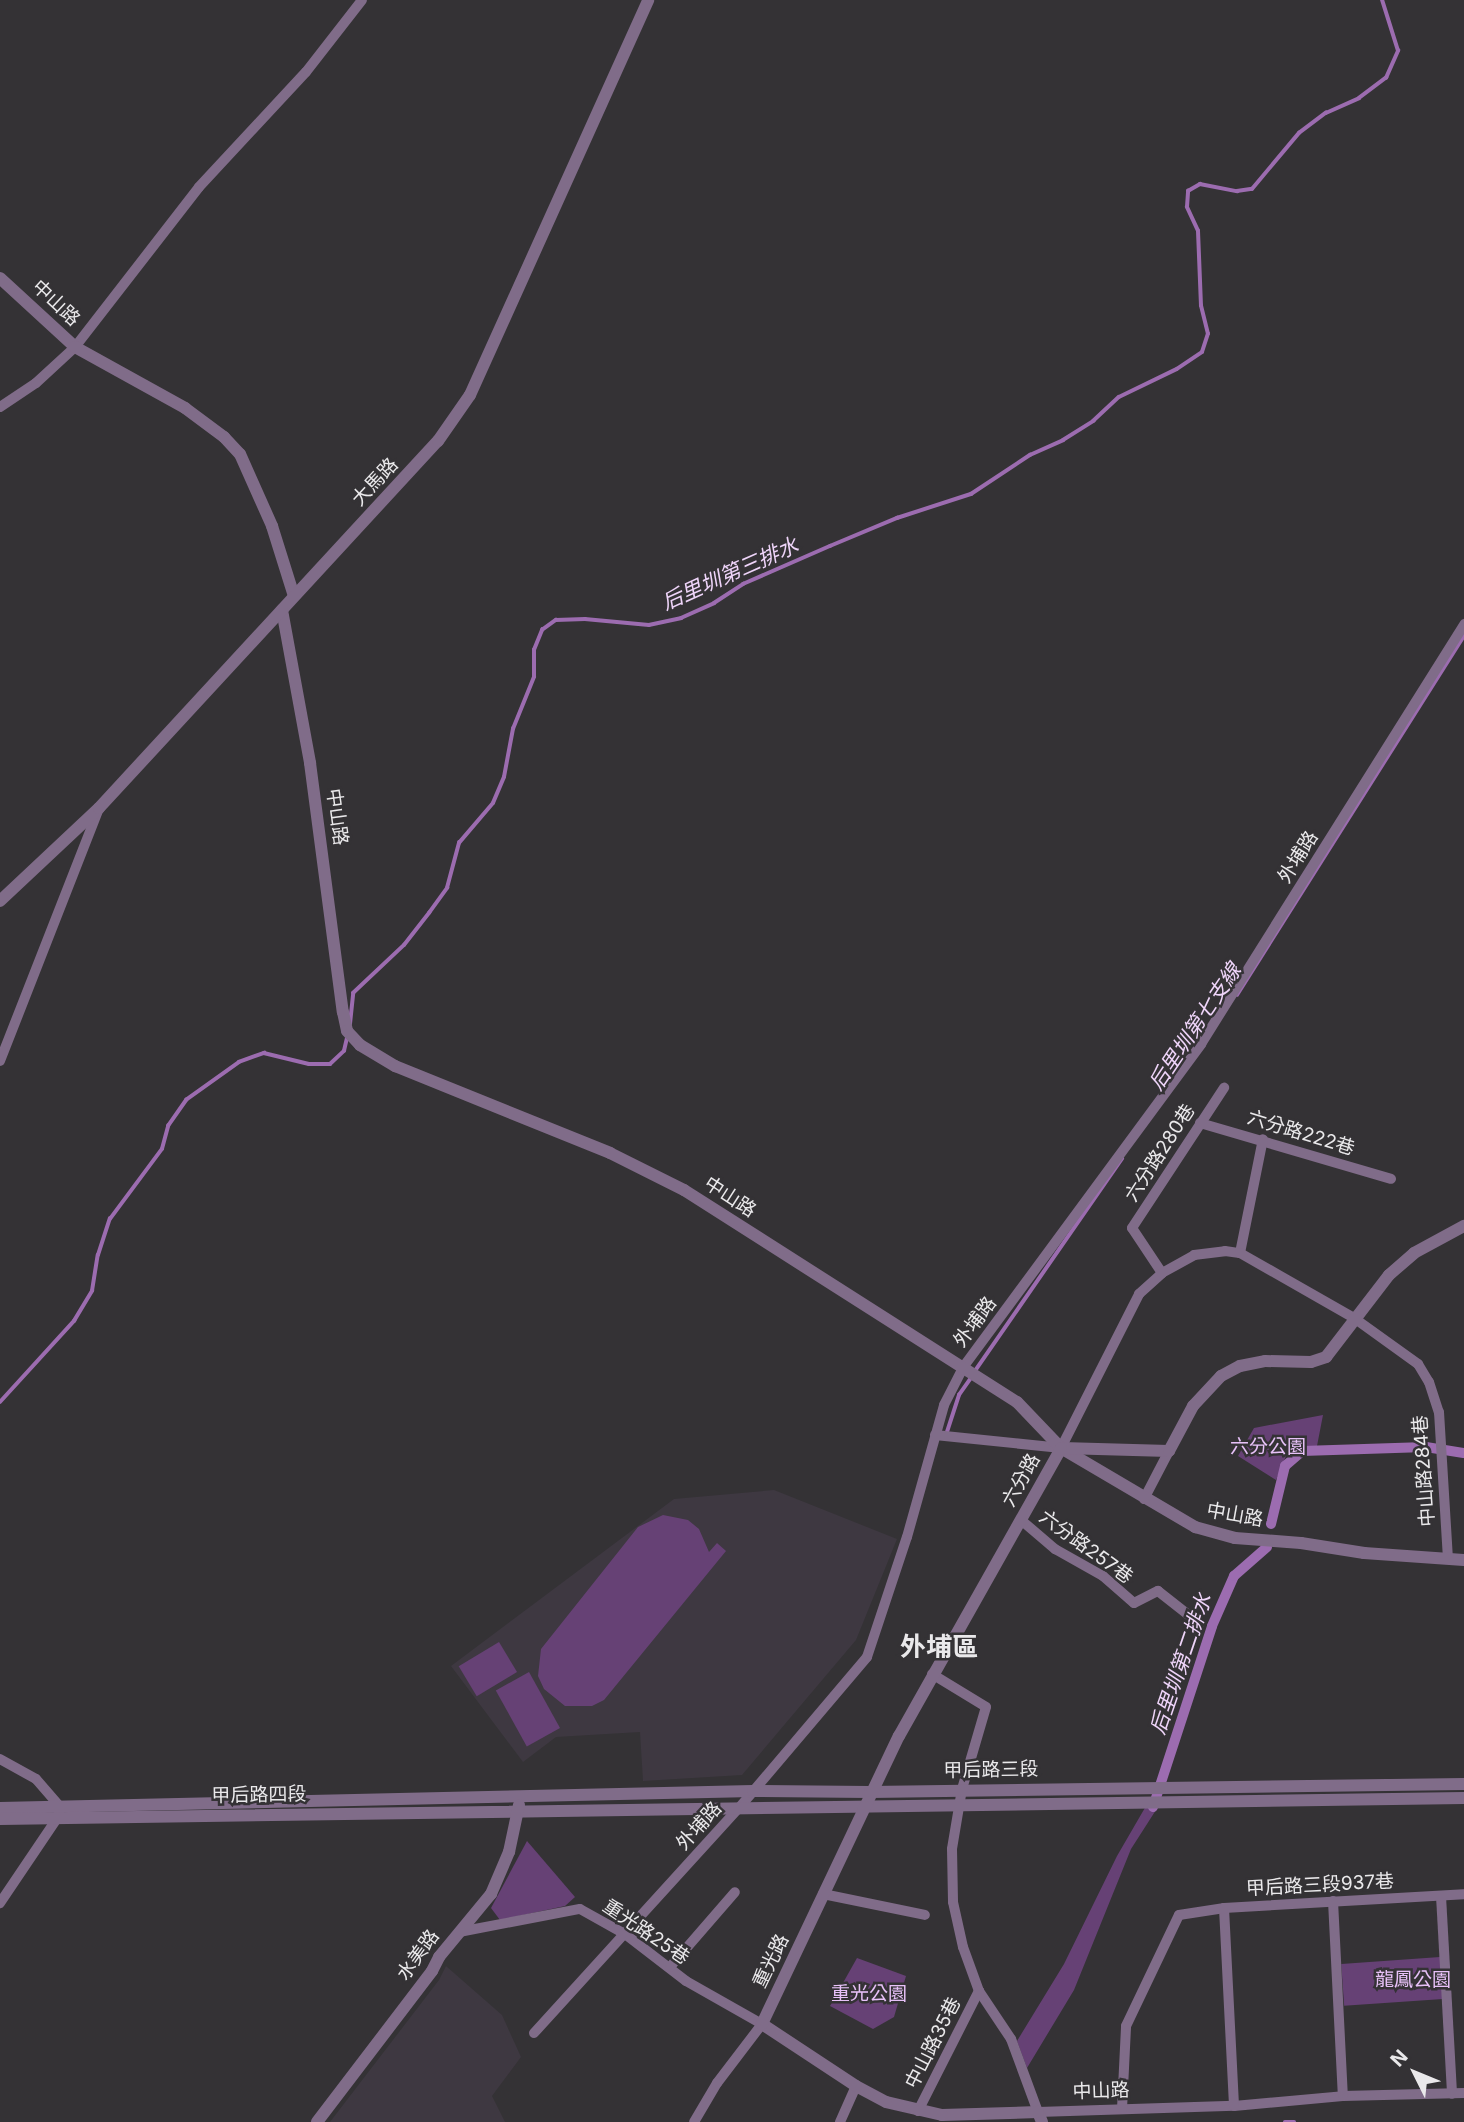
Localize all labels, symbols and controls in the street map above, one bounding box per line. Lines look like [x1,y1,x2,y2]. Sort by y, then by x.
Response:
street label: 中山路 [27,275,85,331]
street label: 大馬路 [347,453,403,511]
water label: 后里圳第三排水 [658,533,802,615]
street label: 中山路 [322,787,352,847]
street label: 外埔路 [1273,827,1323,887]
water label: 后里圳第七支線 [1143,959,1247,1095]
street label: 六分路280巷 [1120,1100,1200,1206]
street label: 六分路222巷 [1245,1106,1357,1160]
street label: 中山路 [700,1172,760,1222]
street label: 外埔路 [949,1292,1001,1352]
street label: 中山路284巷 [1409,1415,1439,1527]
park label: 六分公園 [1230,1436,1306,1458]
street label: 六分路 [997,1450,1045,1510]
street label: 中山路 [1205,1499,1265,1531]
street label: 六分路257巷 [1035,1505,1137,1589]
water label: 后里圳第二排水 [1145,1590,1217,1738]
district label: 外埔區 [900,1631,978,1663]
street label: 甲后路三段 [943,1758,1039,1782]
street label: 甲后路四段 [211,1783,307,1807]
street label: 外埔路 [671,1797,727,1855]
street label: 甲后路三段937巷 [1245,1870,1395,1900]
street label: 重光路25巷 [599,1895,693,1969]
street label: 水美路 [392,1925,444,1985]
street label: 重光路 [748,1930,794,1992]
park label: 龍鳳公園 [1375,1969,1451,1991]
park label: 重光公園 [831,1983,907,2005]
street label: 中山路35巷 [900,1994,966,2092]
north arrow [1380,2038,1450,2108]
text: N [1386,2045,1413,2071]
street label: 中山路 [1072,2079,1130,2103]

